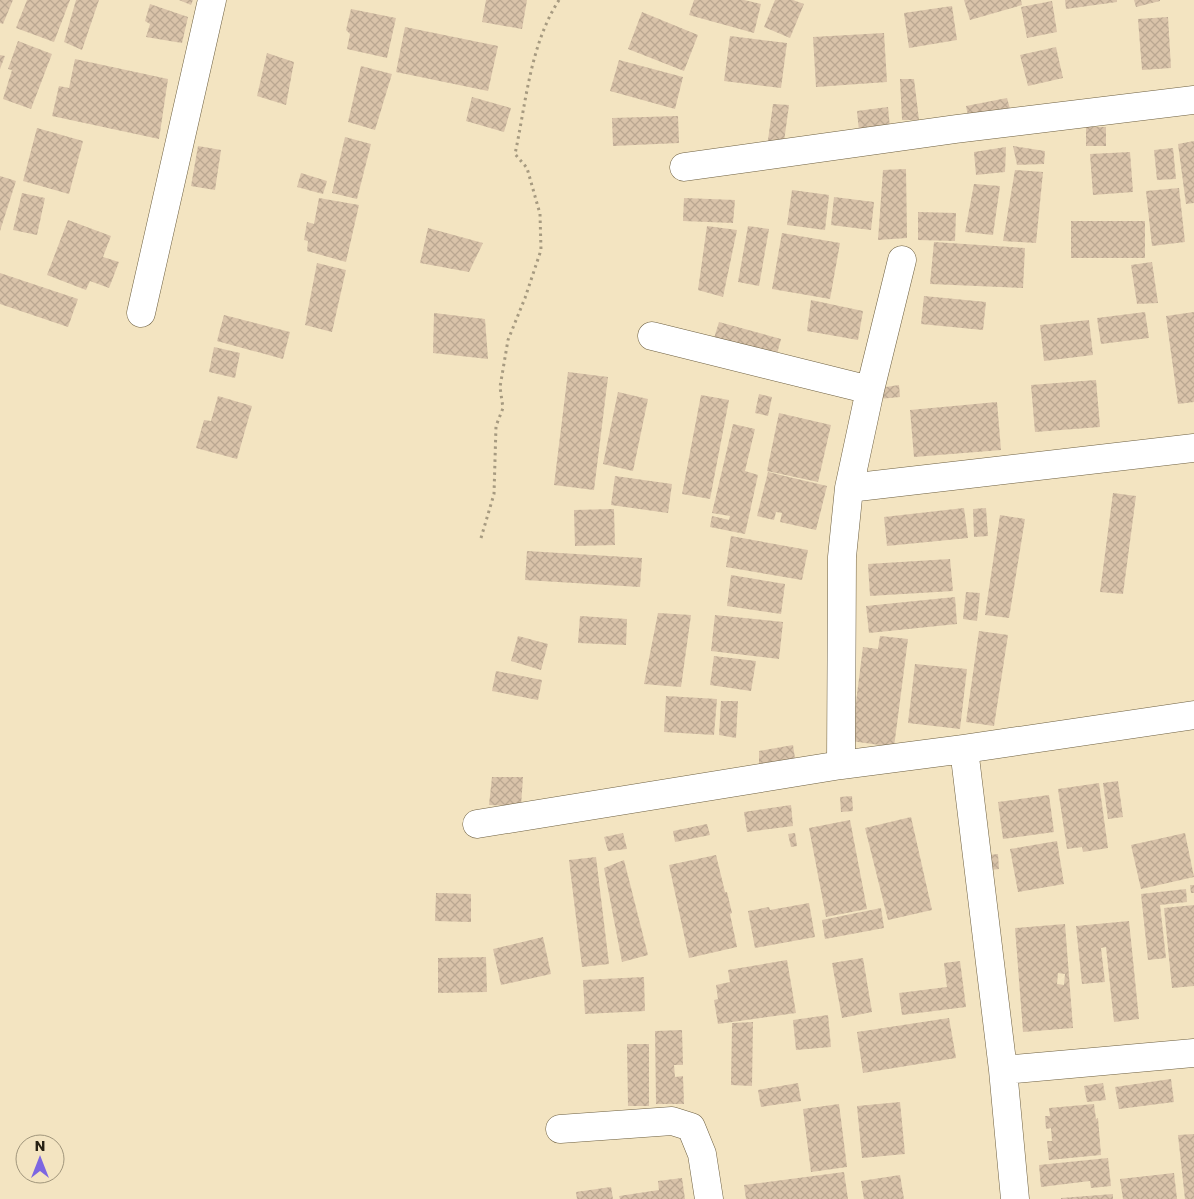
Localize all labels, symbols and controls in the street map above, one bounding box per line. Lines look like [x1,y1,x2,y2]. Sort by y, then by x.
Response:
north arrow [15,1134,65,1184]
text: N [35,1136,45,1156]

